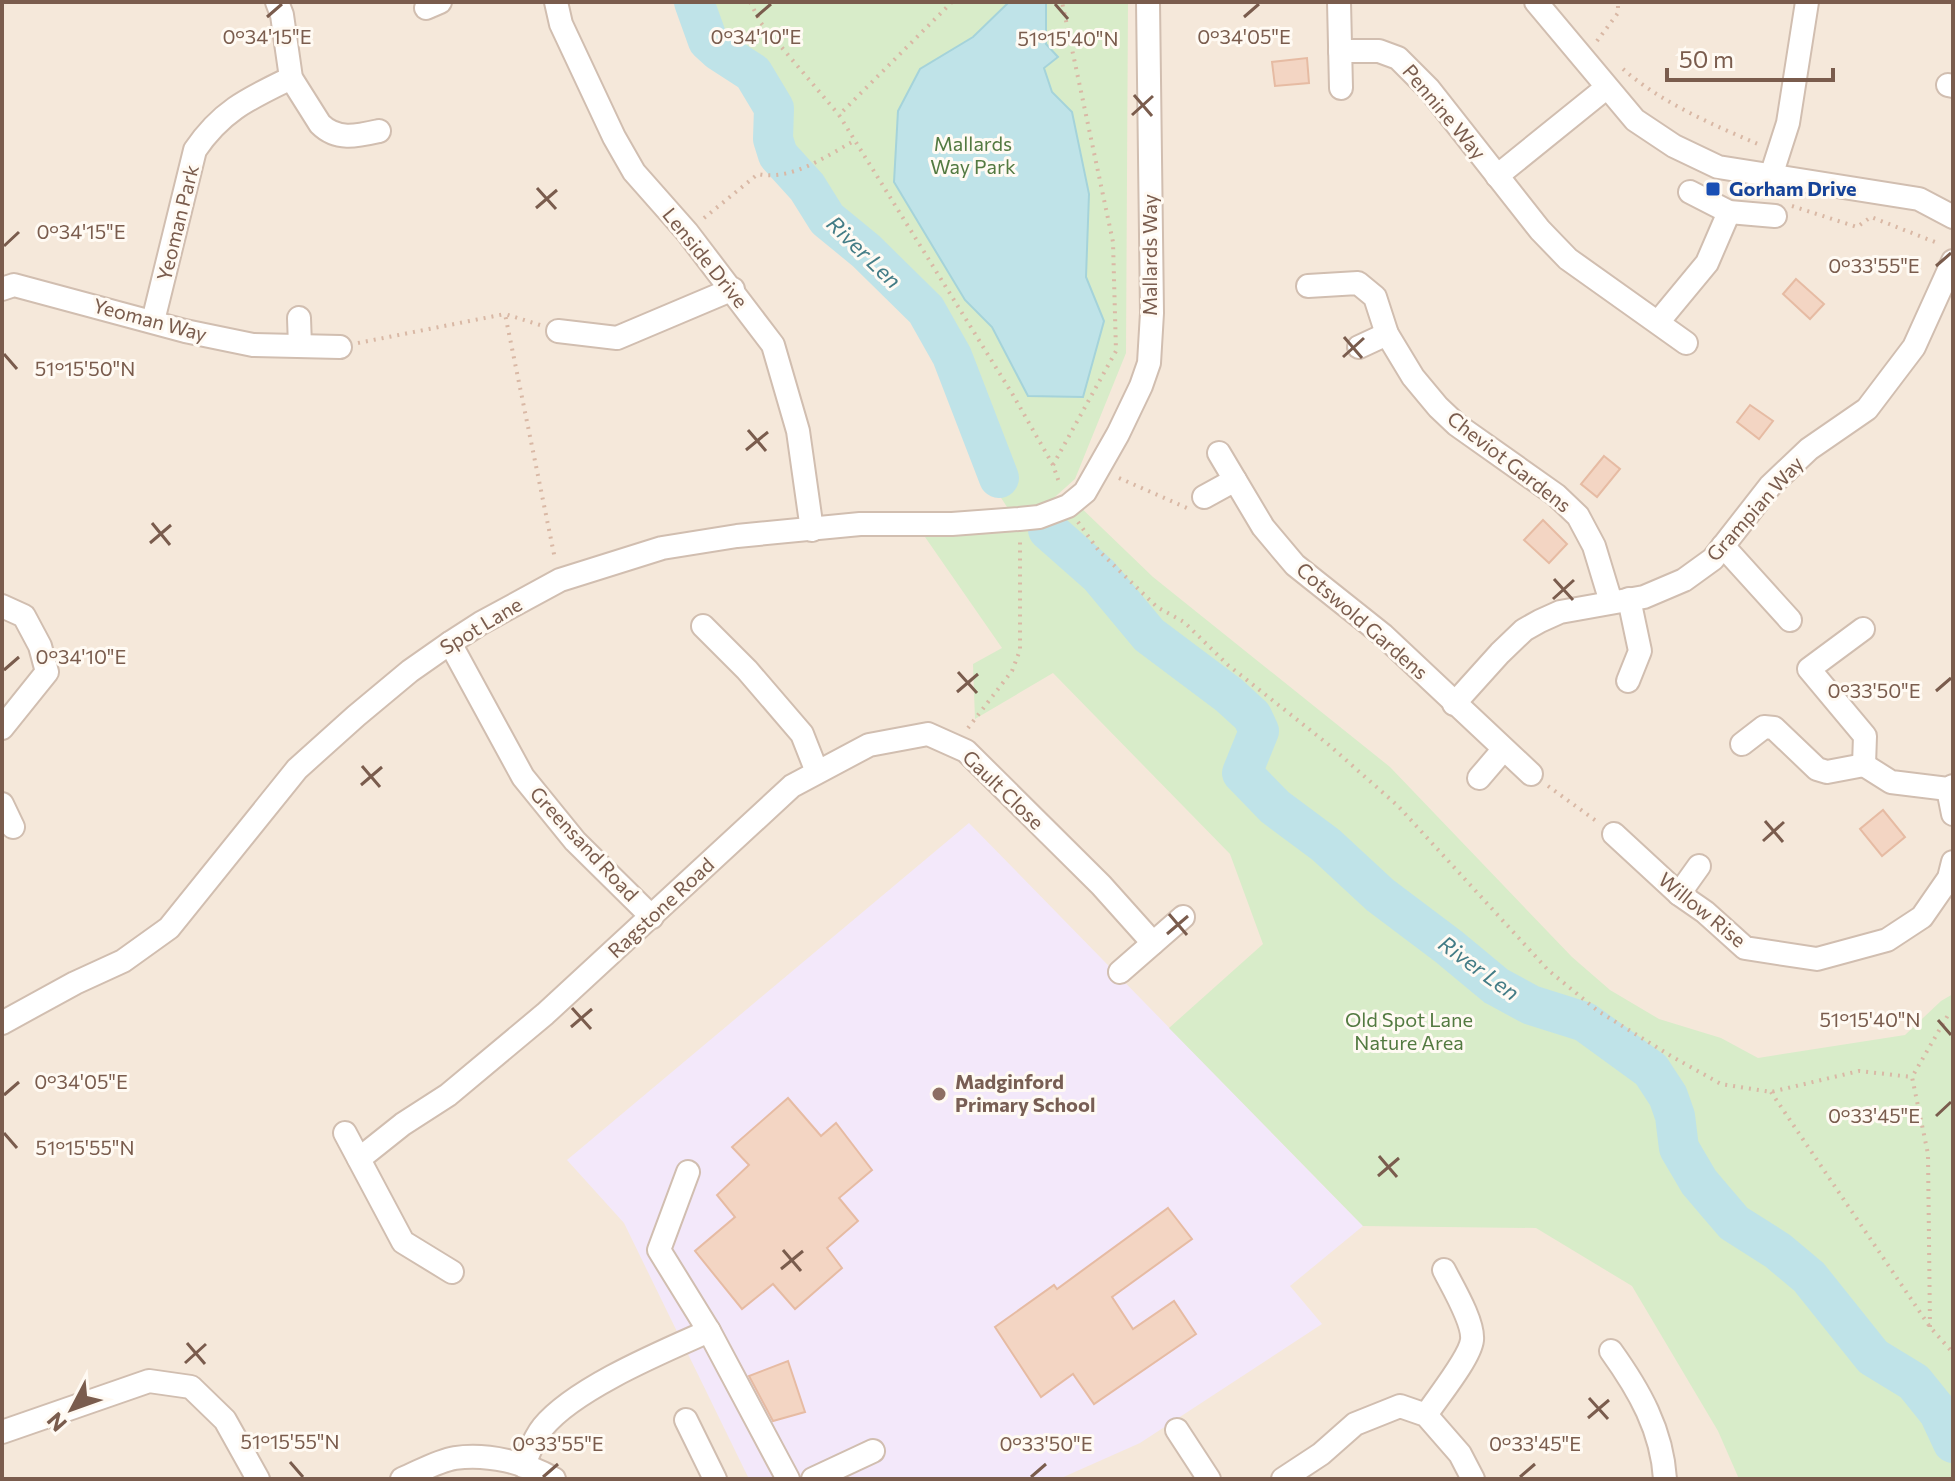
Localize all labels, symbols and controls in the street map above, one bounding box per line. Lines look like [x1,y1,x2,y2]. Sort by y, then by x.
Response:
text: 0°34'15"E [222,24,312,48]
text: 0°34'10"E [711,24,801,48]
text: 0°34'05"E [1197,24,1291,48]
text: 51°15'40"N [1017,26,1119,50]
scale bar [1667,32,1833,82]
text: 50 m [1679,44,1734,73]
street label: Pennine Way [1398,59,1491,164]
park label: Mallards Way Park [930,131,1016,178]
street label: Yeoman Park [151,162,203,283]
place label: Gorham Drive [1729,176,1857,200]
marker: Gorham Drive [1704,180,1722,198]
street label: Mallards Way [1137,194,1161,316]
street label: Lenside Drive [658,202,753,312]
water label: River Len [822,210,907,294]
text: 0°34'15"E [36,219,126,243]
text: 0°33'55"E [1828,253,1920,277]
street label: Yeoman Way [91,292,210,346]
text: 51°15'50"N [35,356,135,380]
street label: Cheviot Gardens [1443,406,1576,517]
street label: Grampian Way [1701,451,1808,566]
street label: Cotswold Gardens [1292,557,1433,684]
street label: Spot Lane [435,591,526,659]
text: 0°34'10"E [36,644,126,668]
text: 0°33'50"E [1827,678,1921,702]
street label: Gault Close [958,745,1049,834]
street label: Greensand Road [525,781,644,906]
street label: Ragstone Road [602,852,718,963]
street label: Willow Rise [1654,867,1751,952]
water label: River Len [1434,929,1525,1006]
park label: Old Spot Lane Nature Area [1345,1007,1473,1054]
text: 51°15'40"N [1819,1007,1921,1031]
text: 0°34'05"E [34,1069,128,1093]
place label: Madginford Primary School [955,1069,1095,1116]
marker: Madginford Primary School [930,1085,948,1103]
text: 0°33'45"E [1828,1103,1920,1127]
text: 51°15'55"N [35,1135,135,1159]
north arrow [32,1369,112,1449]
text: N [41,1407,72,1438]
text: 51°15'55"N [240,1429,340,1453]
text: 0°33'55"E [512,1431,604,1455]
text: 0°33'50"E [999,1431,1093,1455]
text: 0°33'45"E [1489,1431,1581,1455]

